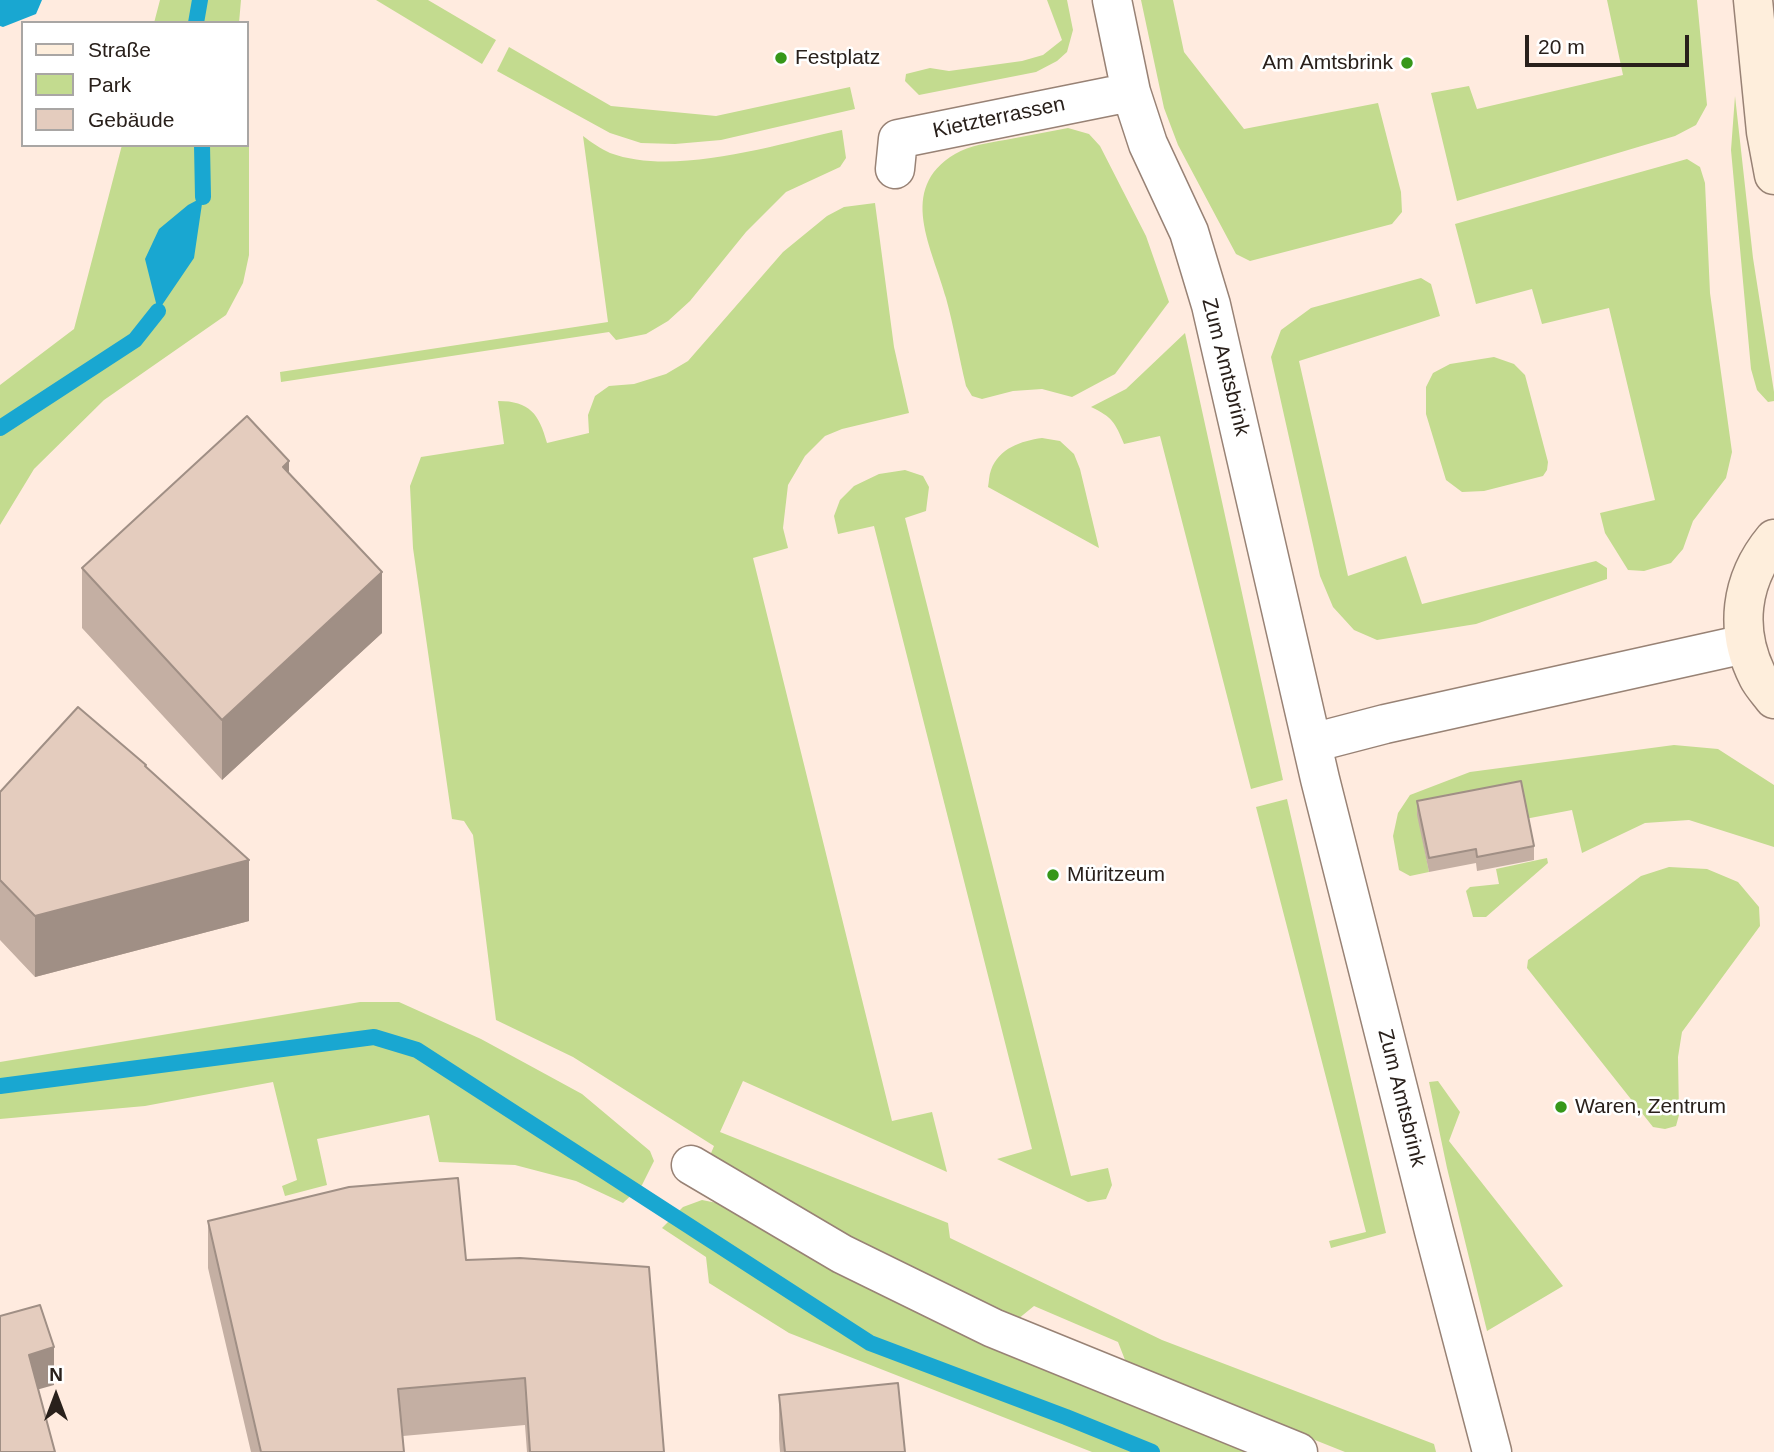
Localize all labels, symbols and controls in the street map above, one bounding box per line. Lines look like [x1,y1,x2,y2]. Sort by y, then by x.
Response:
legend [21,21,248,147]
scale bar [1529,21,1694,65]
text: 20 m [1538,35,1585,58]
text: Straße [88,38,151,61]
place label: Festplatz [795,45,880,71]
marker: Festplatz [773,50,789,66]
place label: Am Amtsbrink [1262,50,1393,76]
marker: Am Amtsbrink [1399,55,1415,71]
text: Park [88,73,131,96]
street label: Kietzterrassen [931,92,1067,144]
text: Gebäude [88,108,174,131]
street label: Zum Amtsbrink [1196,295,1254,439]
place label: Müritzeum [1067,862,1165,888]
marker: Müritzeum [1045,867,1061,883]
street label: Zum Amtsbrink [1372,1026,1430,1170]
place label: Waren, Zentrum [1575,1094,1726,1120]
marker: Waren, Zentrum [1553,1099,1569,1115]
north arrow [21,1361,91,1431]
text: N [49,1364,63,1385]

